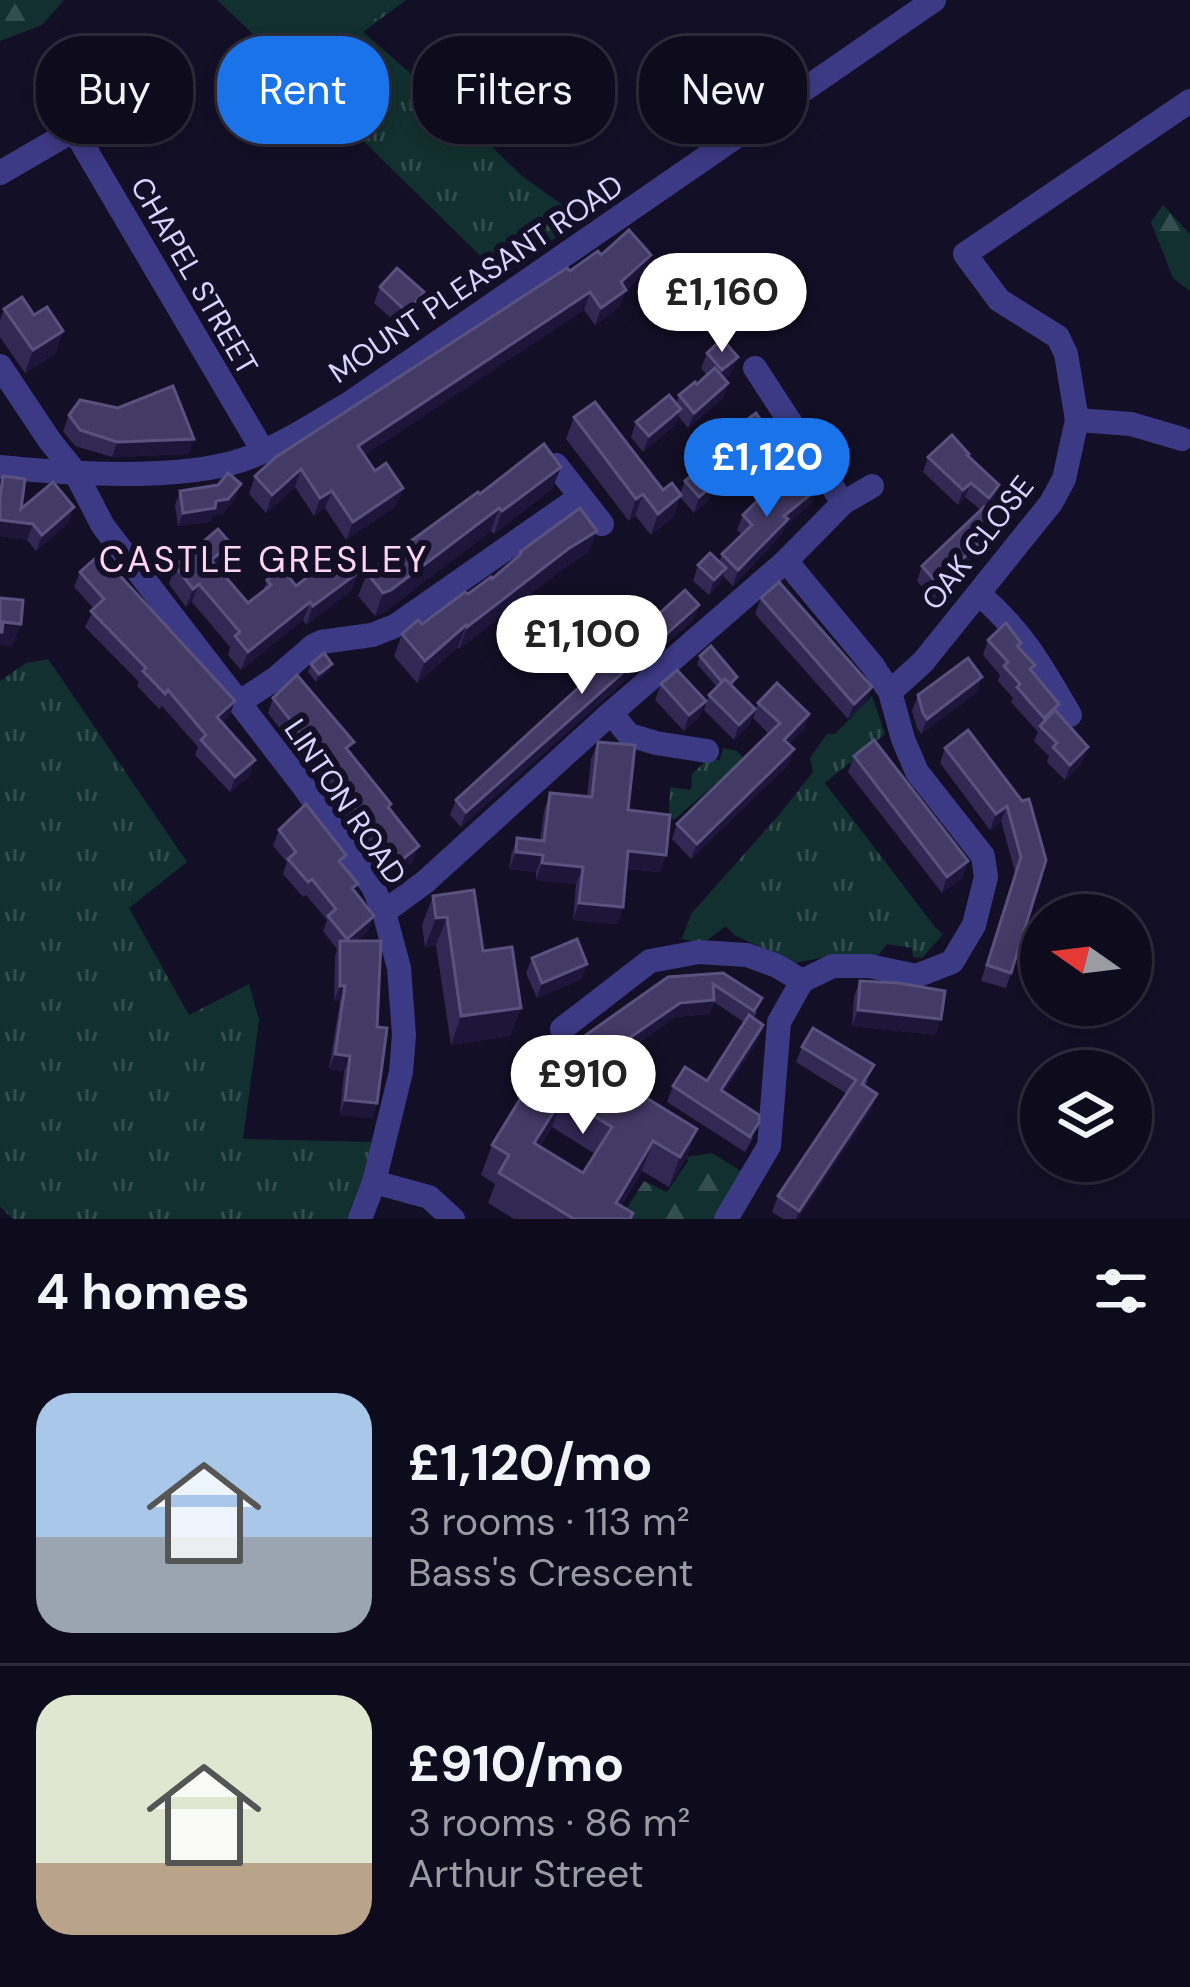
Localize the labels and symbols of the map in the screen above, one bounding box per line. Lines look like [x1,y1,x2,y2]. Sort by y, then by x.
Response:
street label: MOUNT PLEASANT ROAD [321,165,630,392]
street label: CHAPEL STREET [122,170,267,382]
pin: £1,160 [624,253,820,355]
pin: £1,120 [669,418,865,520]
street label: OAK CLOSE [913,468,1042,618]
district label: CASTLE GRESLEY [99,536,429,583]
pin: £1,100 [484,595,680,697]
street label: LINTON ROAD [276,712,415,892]
north arrow [1020,894,1152,1026]
pin: £910 [512,1035,654,1137]

